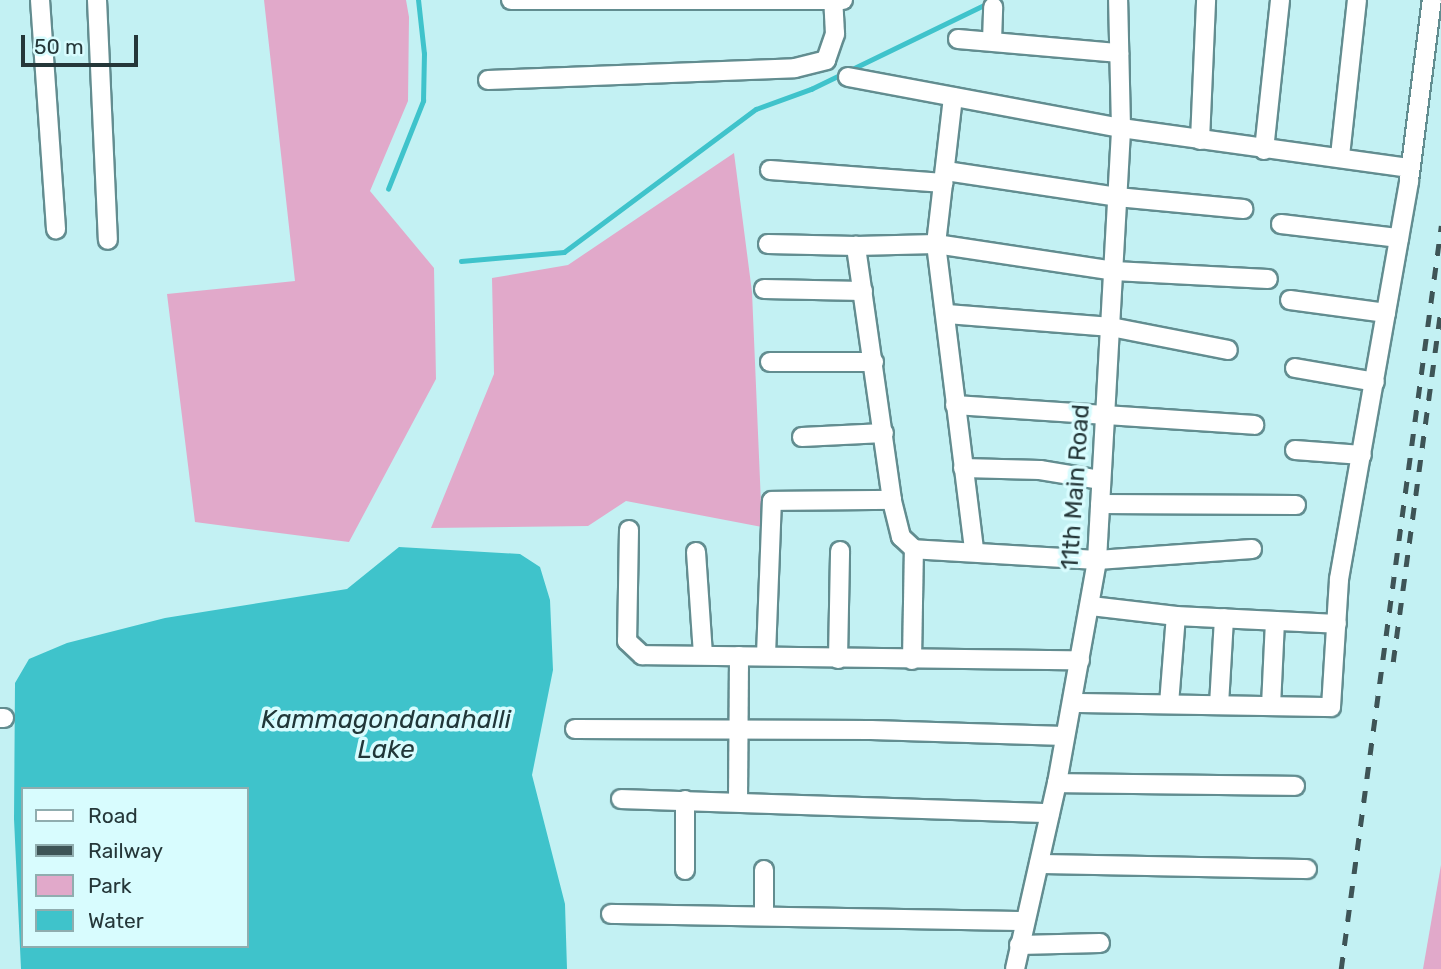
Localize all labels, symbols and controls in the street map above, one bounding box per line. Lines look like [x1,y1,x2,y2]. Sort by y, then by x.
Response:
scale bar [24,21,142,65]
text: 50 m [34,34,84,59]
street label: 11th Main Road [1056,403,1096,571]
water label: Kammagondanahalli Lake [261,704,511,766]
legend [21,787,248,948]
text: Road [88,803,138,828]
text: Railway [88,838,163,863]
text: Park [88,873,132,898]
text: Water [88,908,144,933]

